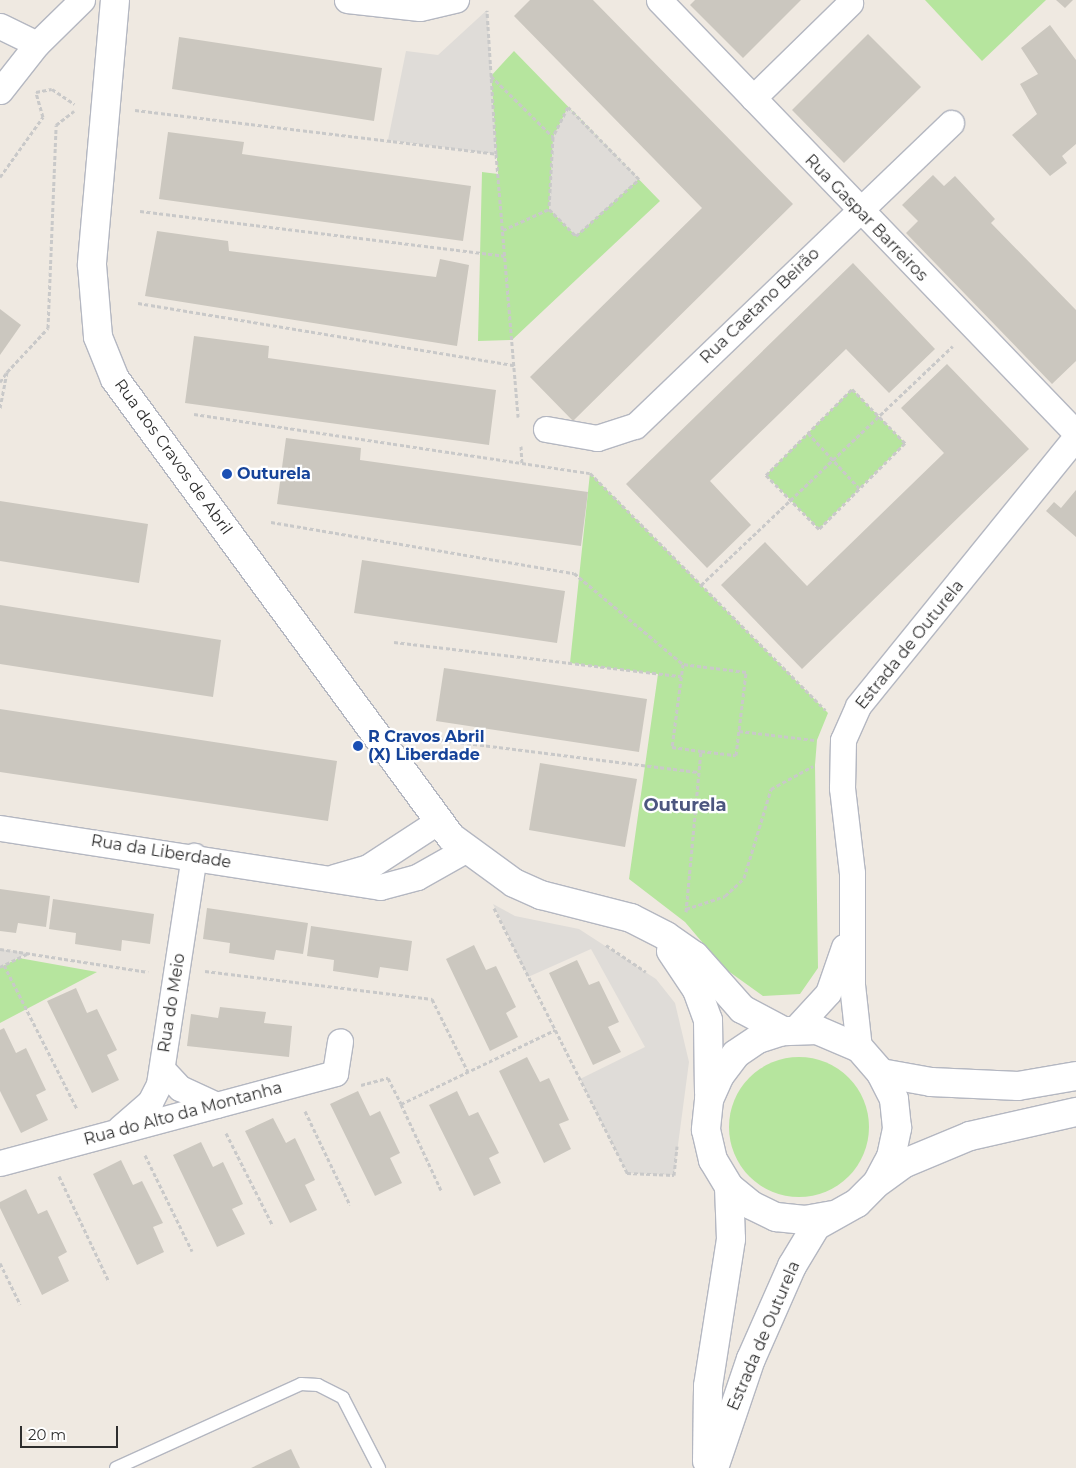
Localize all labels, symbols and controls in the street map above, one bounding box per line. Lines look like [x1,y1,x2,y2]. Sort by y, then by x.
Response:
street label: Rua Gaspar Barreiros [801,151,931,285]
street label: Rua Caetano Beirão [696,244,824,368]
street label: Rua dos Cravos de Abril [110,375,236,539]
place label: Outurela [237,464,311,484]
marker: Outurela [221,468,233,480]
street label: Estrada de Outurela [852,577,968,713]
place label: R Cravos Abril (X) Liberdade [368,727,484,765]
marker: R Cravos Abril (X) Liberdade [352,740,364,752]
district label: Outurela [643,794,727,816]
street label: Rua da Liberdade [90,831,232,873]
street label: Rua do Meio [155,952,189,1054]
street label: Rua do Alto da Montanha [82,1078,284,1150]
street label: Estrada de Outurela [724,1258,804,1414]
scale bar [22,1416,120,1448]
text: 20 m [28,1425,66,1444]

